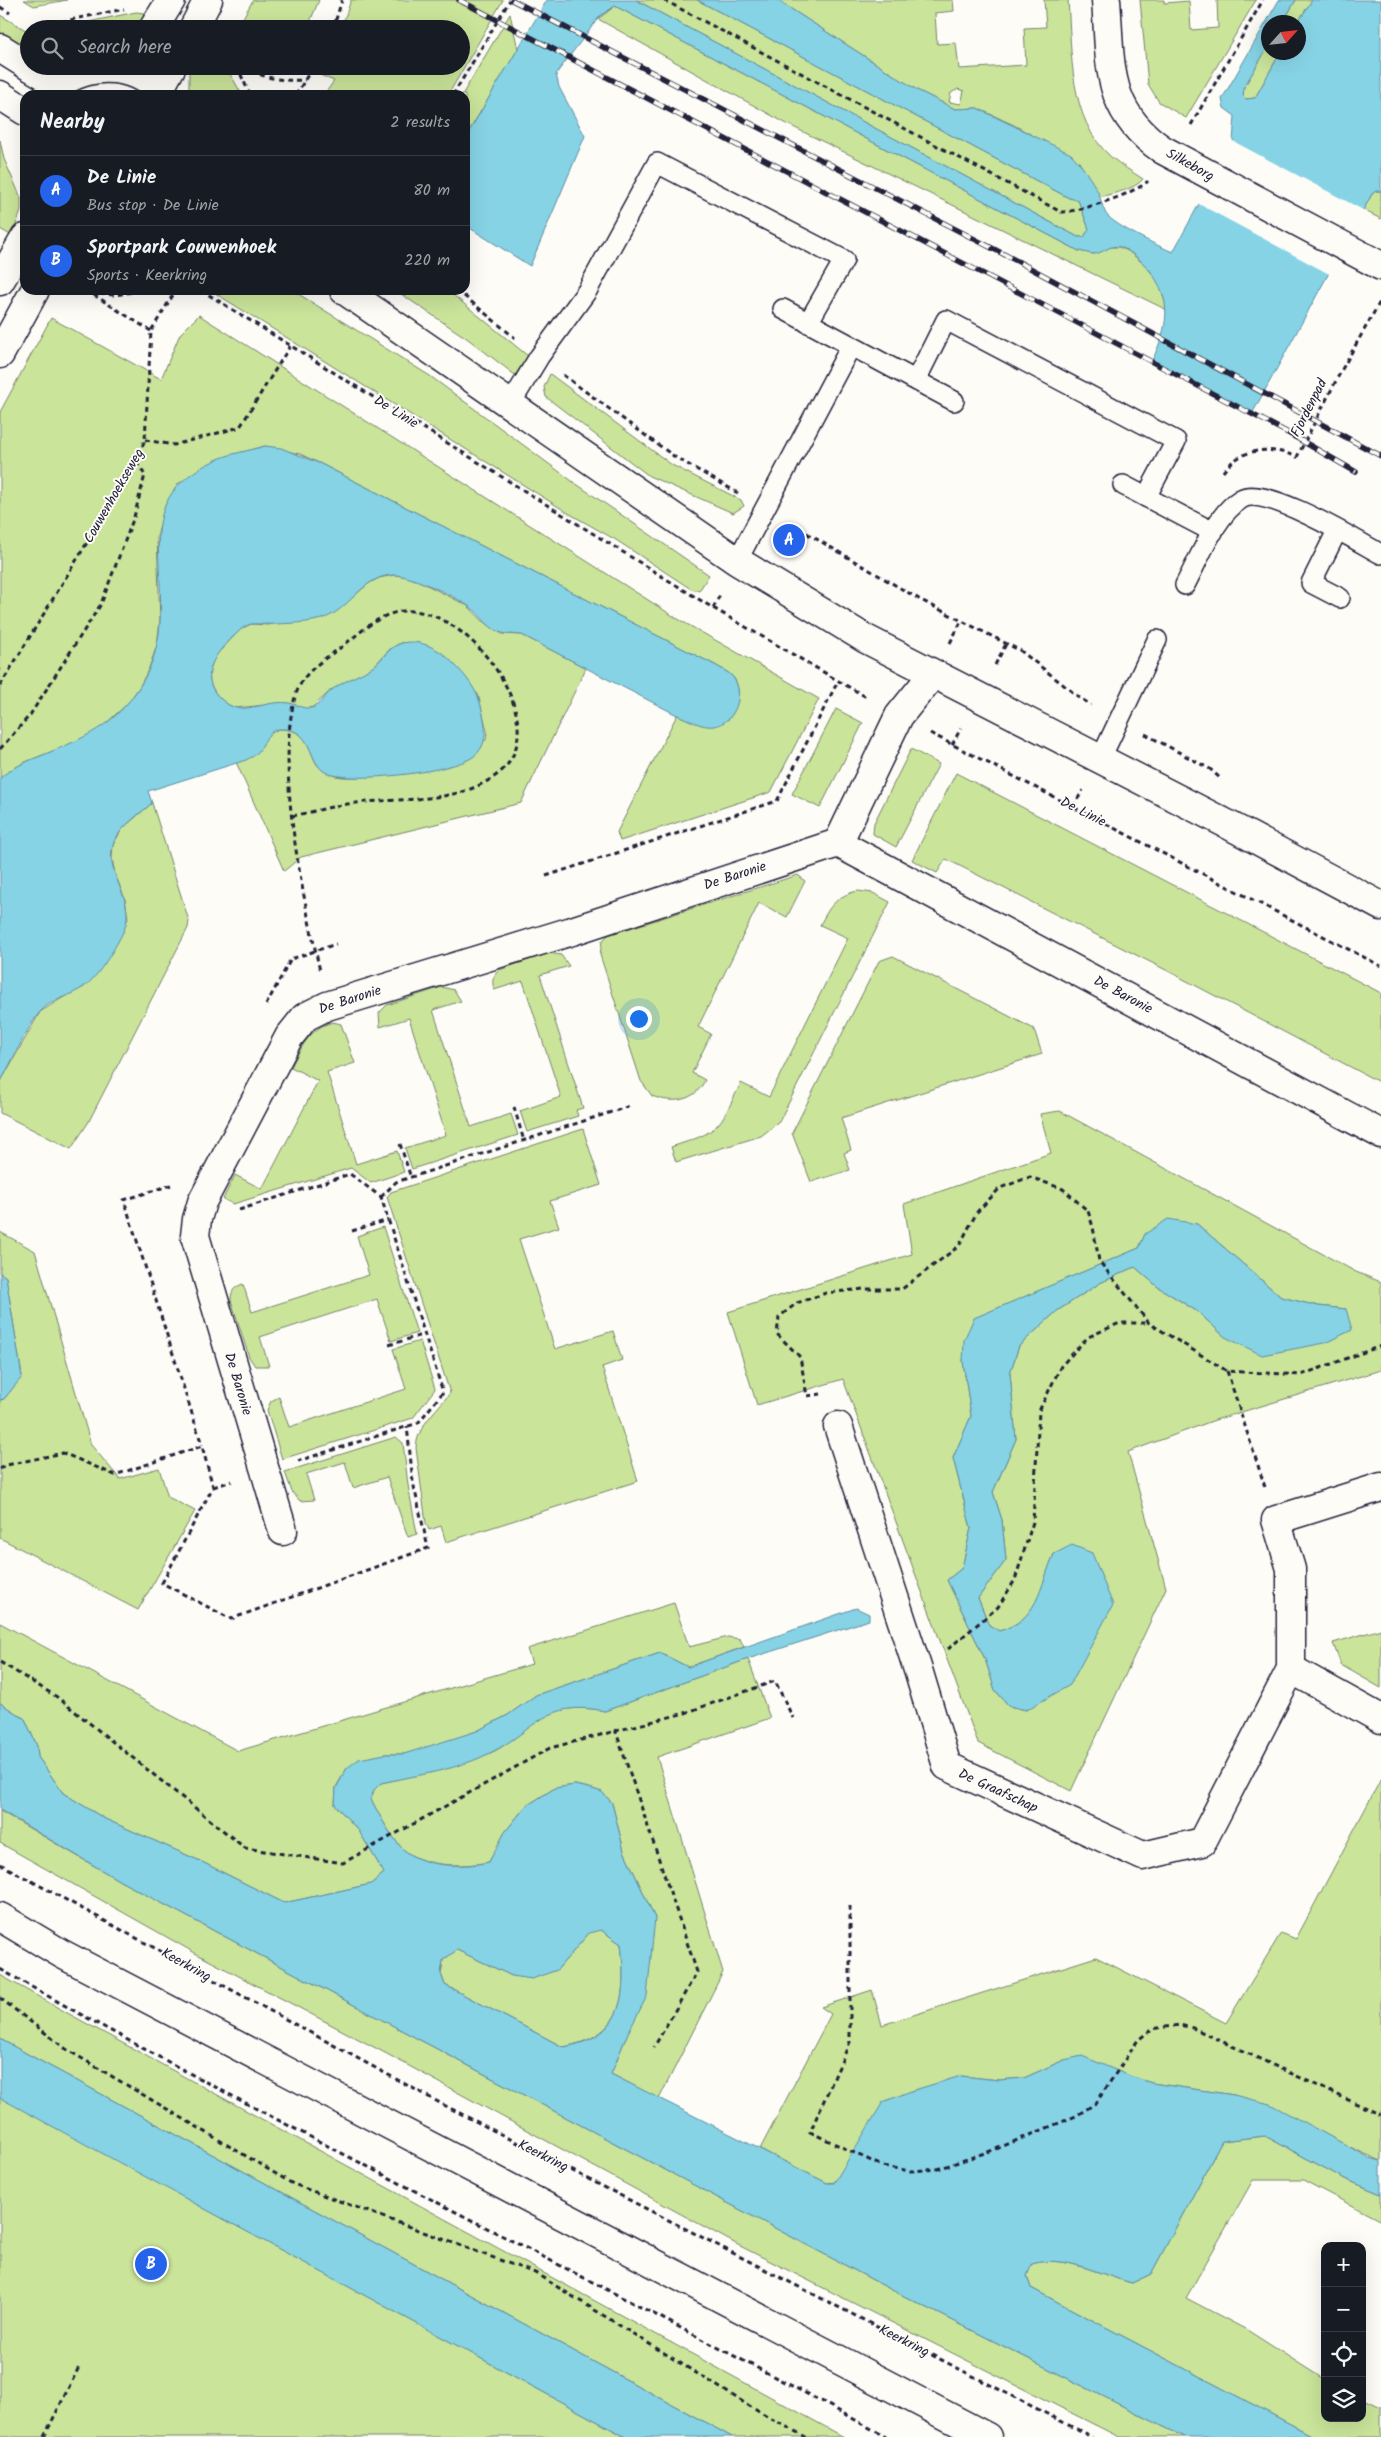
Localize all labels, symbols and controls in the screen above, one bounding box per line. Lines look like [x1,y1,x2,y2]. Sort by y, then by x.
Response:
north arrow [1261,15,1306,60]
search box [20,20,470,75]
text: Search here [78,33,172,63]
icon: search [38,34,66,62]
text: Nearby [40,106,105,139]
text: 2 results [390,110,450,135]
street label: Silkeborg [1162,143,1218,187]
text: De Linie [87,163,156,193]
text: A [51,178,61,203]
text: 80 m [413,178,450,203]
text: Bus stop · De Linie [87,193,219,218]
text: Sportpark Couwenhoek [87,233,276,263]
text: B [51,248,61,273]
text: 220 m [404,248,450,273]
text: Sports · Keerkring [87,263,207,288]
street label: Fjordenpad [1285,374,1334,441]
street label: De Linie [369,390,423,435]
street label: Couwenhoekseweg [78,445,150,547]
pin: A [773,521,805,559]
street label: De Linie [1056,791,1110,833]
street label: De Baronie [701,855,770,896]
street label: De Baronie [1089,970,1157,1020]
street label: De Baronie [316,979,385,1020]
your location [626,1006,652,1032]
street label: De Baronie [218,1350,258,1419]
street label: De Graafschap [955,1763,1042,1819]
street label: Keerkring [157,1942,215,1988]
street label: Keerkring [514,2134,572,2178]
map controls [1321,2242,1366,2422]
button: + [1321,2242,1366,2287]
pin: B [135,2245,167,2283]
button: − [1321,2287,1366,2332]
street label: Keerkring [875,2319,933,2363]
button: locate [1321,2332,1366,2377]
button: layers [1321,2377,1366,2422]

